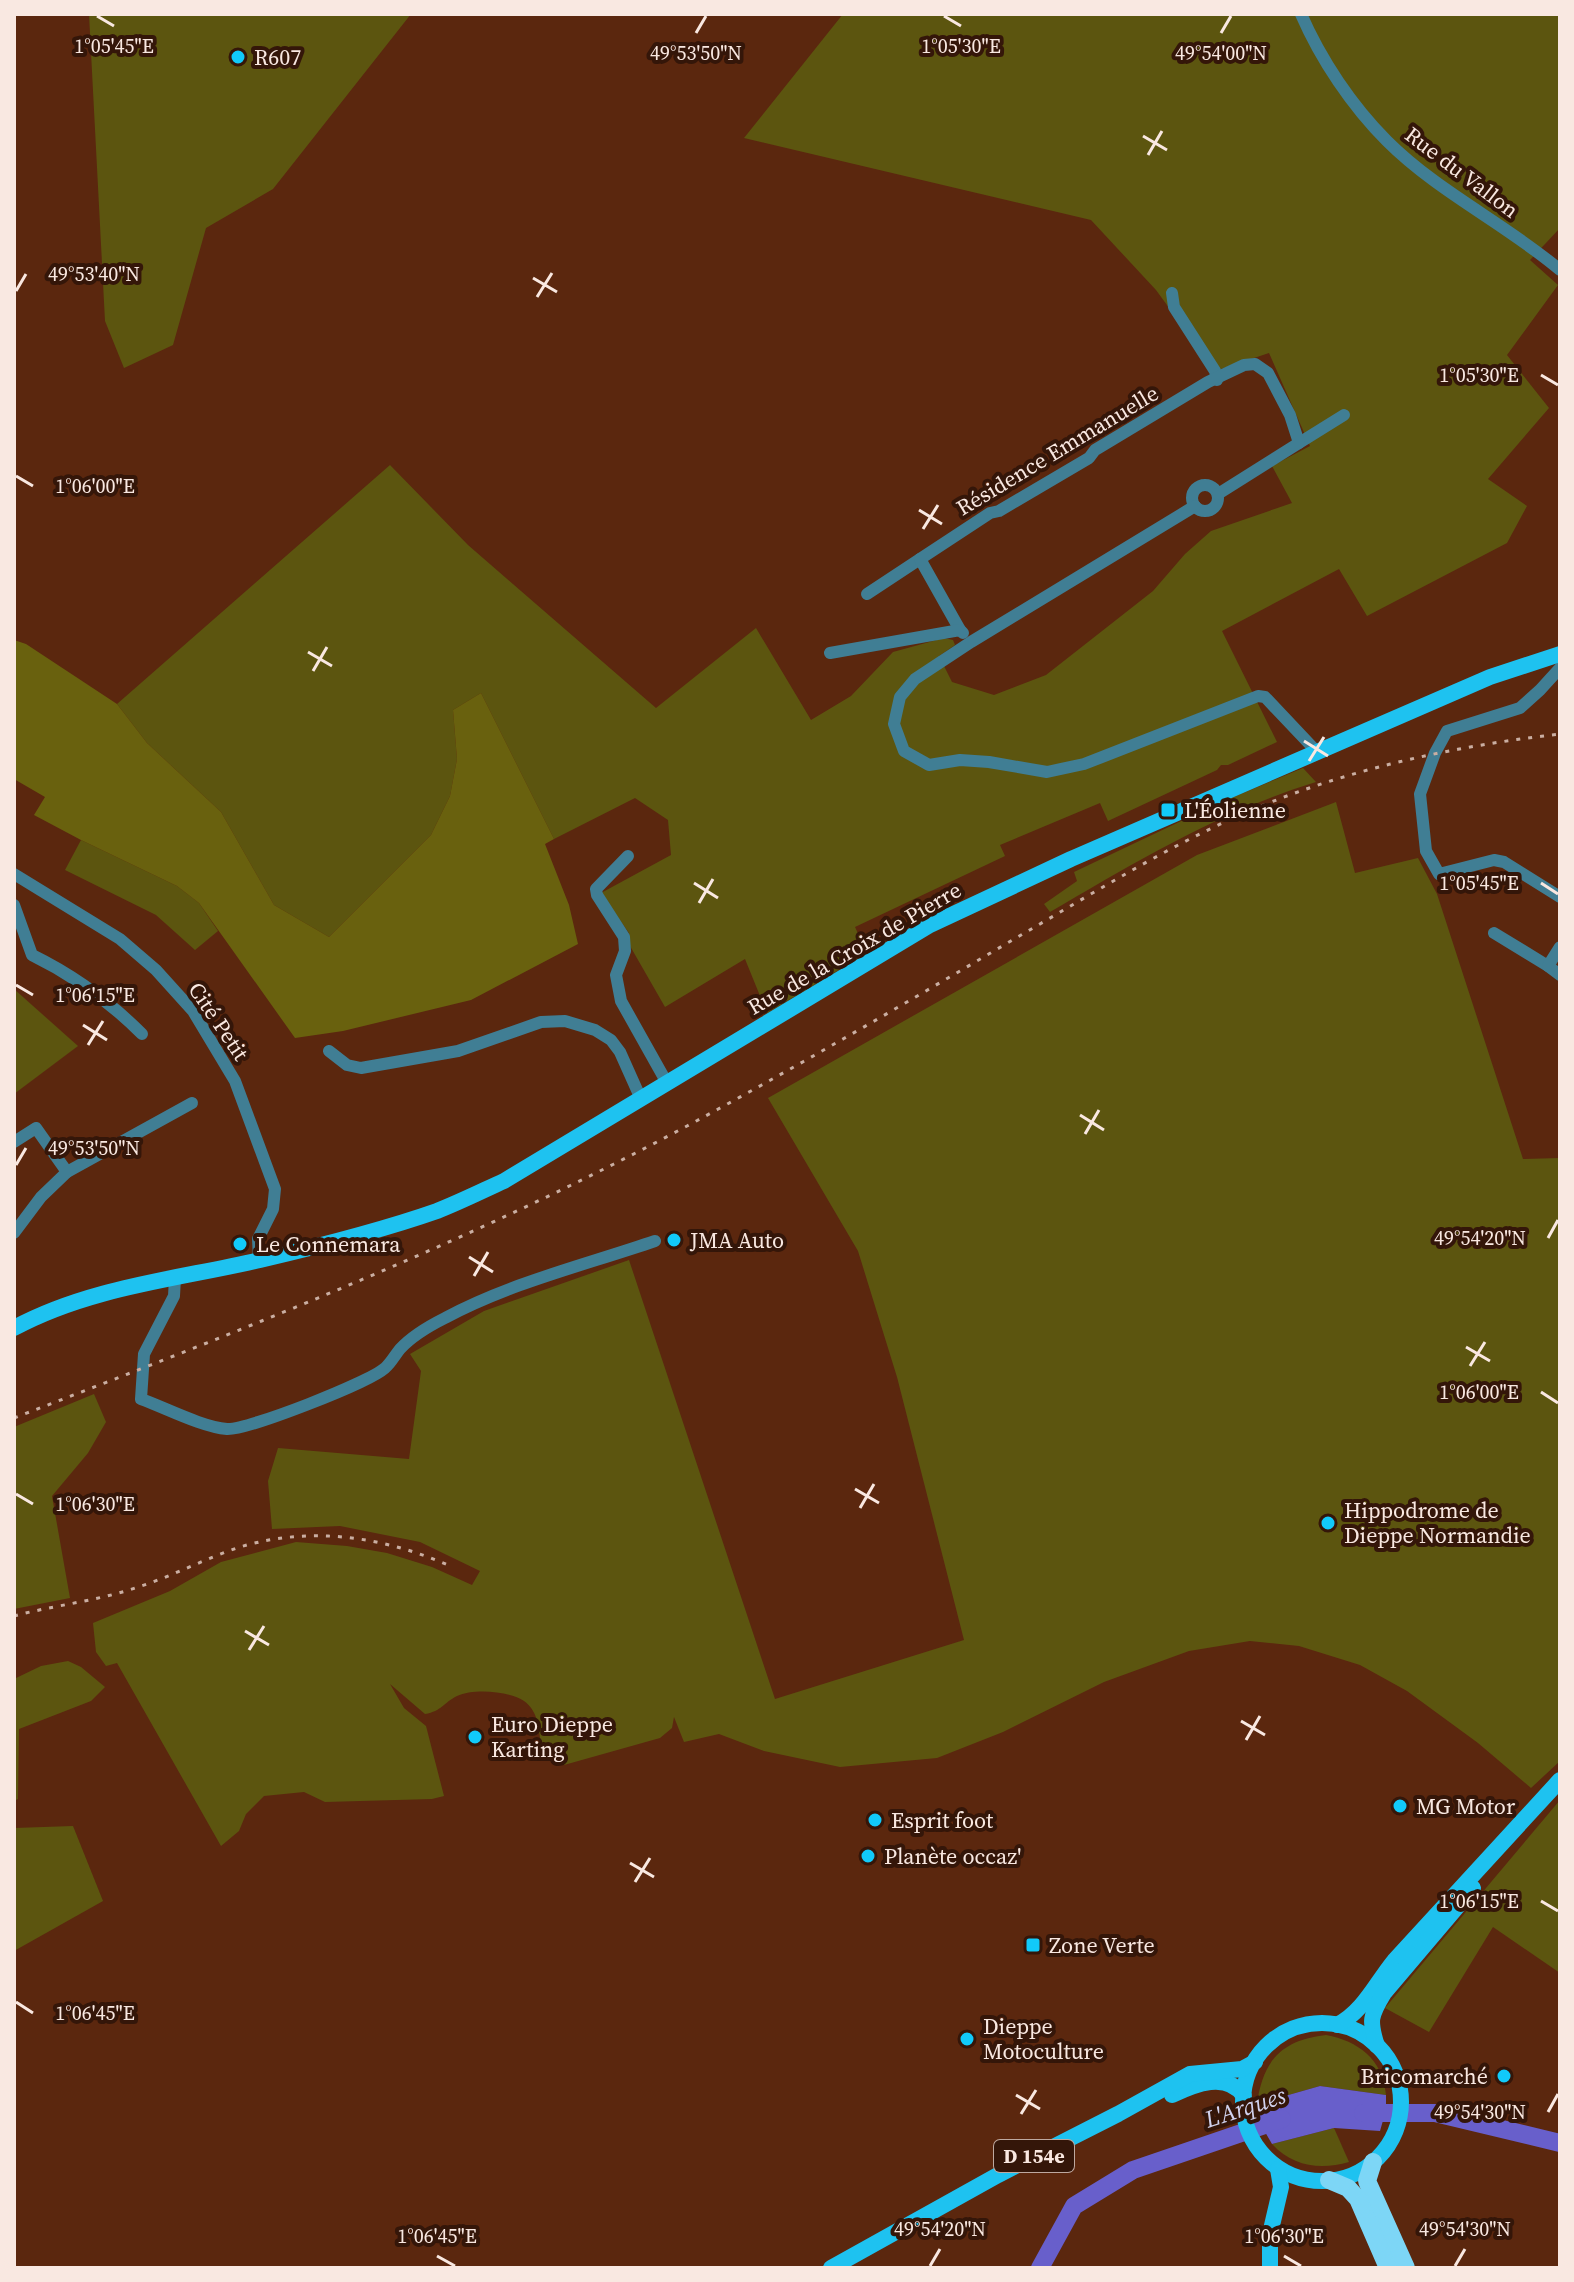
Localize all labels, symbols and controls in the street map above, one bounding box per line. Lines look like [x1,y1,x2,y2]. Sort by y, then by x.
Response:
text: 1°05'45"E [74,32,154,60]
text: 1°05'30"E [921,32,1001,60]
text: 49°53'50"N [650,39,742,67]
text: 49°54'00"N [1175,39,1267,67]
place label: R607 [254,42,301,72]
marker: R607 [229,48,247,66]
street label: Rue du Vallon [1399,119,1525,225]
text: 49°53'40"N [48,260,140,288]
text: 1°05'30"E [1439,361,1519,389]
street label: Résidence Emmanuelle [950,378,1164,522]
text: 1°06'00"E [55,472,135,500]
place label: L'Éolienne [1184,795,1286,825]
marker: L'Éolienne [1159,801,1177,819]
text: 1°05'45"E [1439,869,1519,897]
street label: Rue de la Croix de Pierre [742,874,966,1022]
street label: Cité Petit [182,976,257,1067]
text: 1°06'15"E [55,981,135,1009]
text: 49°53'50"N [48,1134,140,1162]
text: 49°54'20"N [1434,1224,1526,1252]
place label: JMA Auto [689,1225,784,1255]
place label: Le Connemara [256,1229,401,1259]
marker: JMA Auto [665,1231,683,1249]
marker: Le Connemara [231,1235,249,1253]
text: 1°06'00"E [1439,1378,1519,1406]
text: 1°06'30"E [55,1490,135,1518]
place label: Hippodrome de Dieppe Normandie [1344,1495,1531,1550]
marker: Hippodrome de Dieppe Normandie [1319,1514,1337,1532]
place label: Euro Dieppe Karting [491,1709,613,1764]
marker: Euro Dieppe Karting [466,1728,484,1746]
place label: MG Motor [1416,1791,1516,1821]
marker: MG Motor [1391,1797,1409,1815]
place label: Esprit foot [891,1805,994,1835]
marker: Esprit foot [866,1811,884,1829]
place label: Planète occaz' [884,1841,1021,1871]
marker: Planète occaz' [859,1847,877,1865]
text: 1°06'15"E [1439,1887,1519,1915]
place label: Zone Verte [1049,1930,1155,1960]
marker: Zone Verte [1024,1936,1042,1954]
text: 1°06'45"E [55,1999,135,2027]
place label: Dieppe Motoculture [983,2011,1104,2066]
marker: Dieppe Motoculture [958,2030,976,2048]
place label: Bricomarché [1361,2061,1488,2091]
marker: Bricomarché [1495,2067,1513,2085]
water label: L'Arques [1199,2078,1290,2136]
text: 49°54'30"N [1434,2098,1526,2126]
road number: D 154e [994,2140,1074,2172]
text: 49°54'20"N [894,2215,986,2243]
text: 49°54'30"N [1419,2215,1511,2243]
text: 1°06'45"E [397,2222,477,2250]
text: 1°06'30"E [1244,2222,1324,2250]

